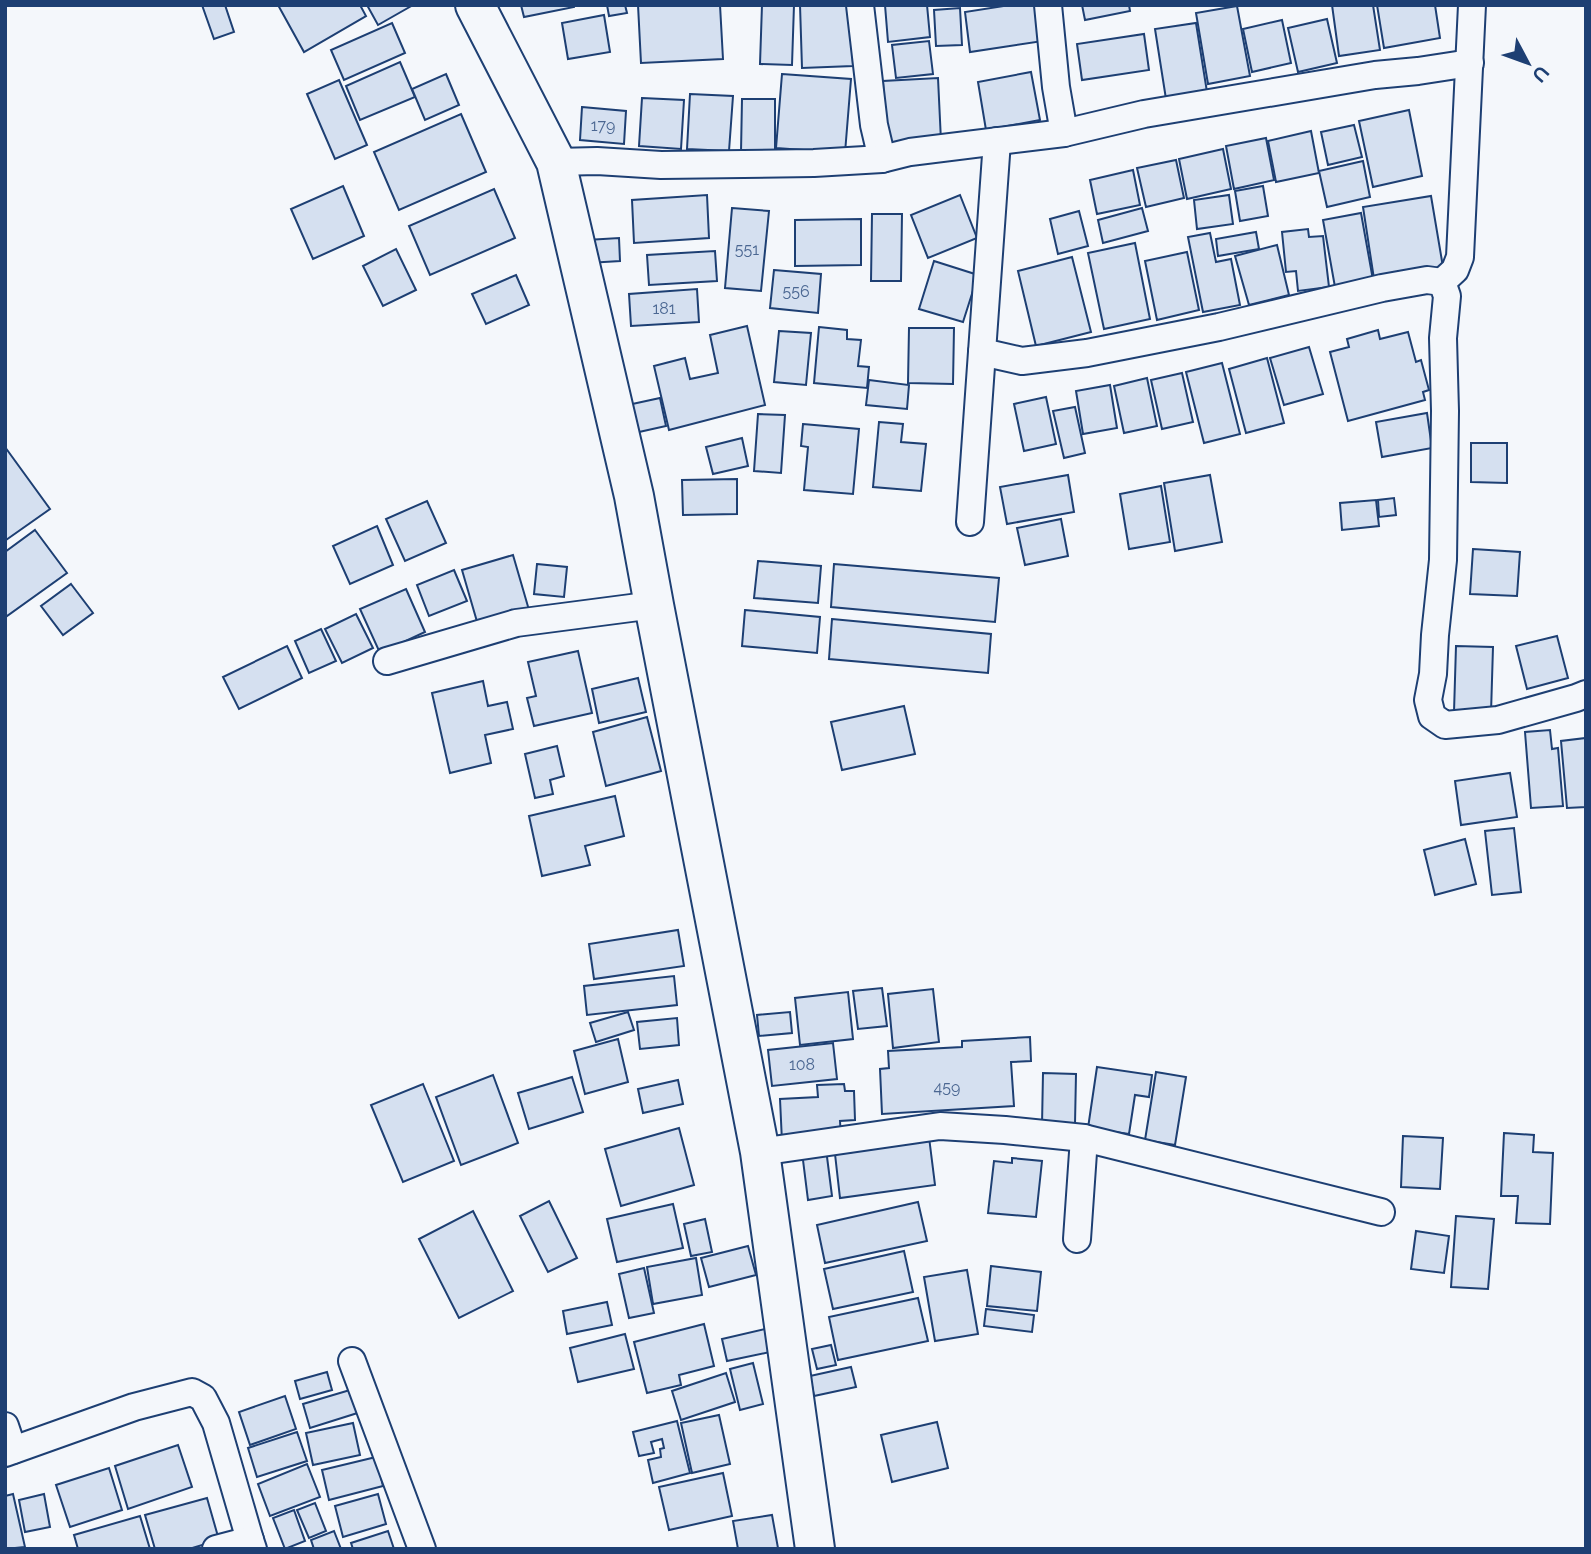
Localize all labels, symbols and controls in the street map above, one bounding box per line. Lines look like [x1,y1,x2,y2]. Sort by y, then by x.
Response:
north arrow [1493,28,1563,98]
text: U [1528,62,1554,87]
house number: 179 [591,116,615,135]
house number: 551 [735,240,759,259]
house number: 556 [782,282,810,301]
house number: 181 [652,299,676,318]
house number: 108 [789,1055,815,1074]
house number: 459 [934,1078,960,1097]

